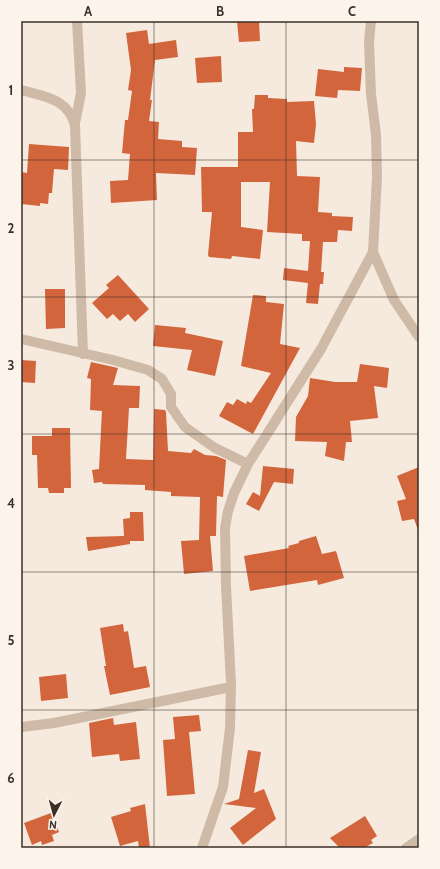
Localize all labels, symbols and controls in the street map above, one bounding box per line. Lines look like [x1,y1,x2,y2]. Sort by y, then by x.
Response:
text: A [84,3,93,19]
text: B [216,3,224,19]
text: C [348,3,356,19]
text: 1 [9,82,13,98]
text: 2 [8,220,15,236]
text: 3 [7,357,15,373]
text: 4 [7,495,15,511]
text: 5 [8,632,15,648]
text: 6 [7,770,15,786]
north arrow [34,795,74,835]
text: N [48,818,58,832]

